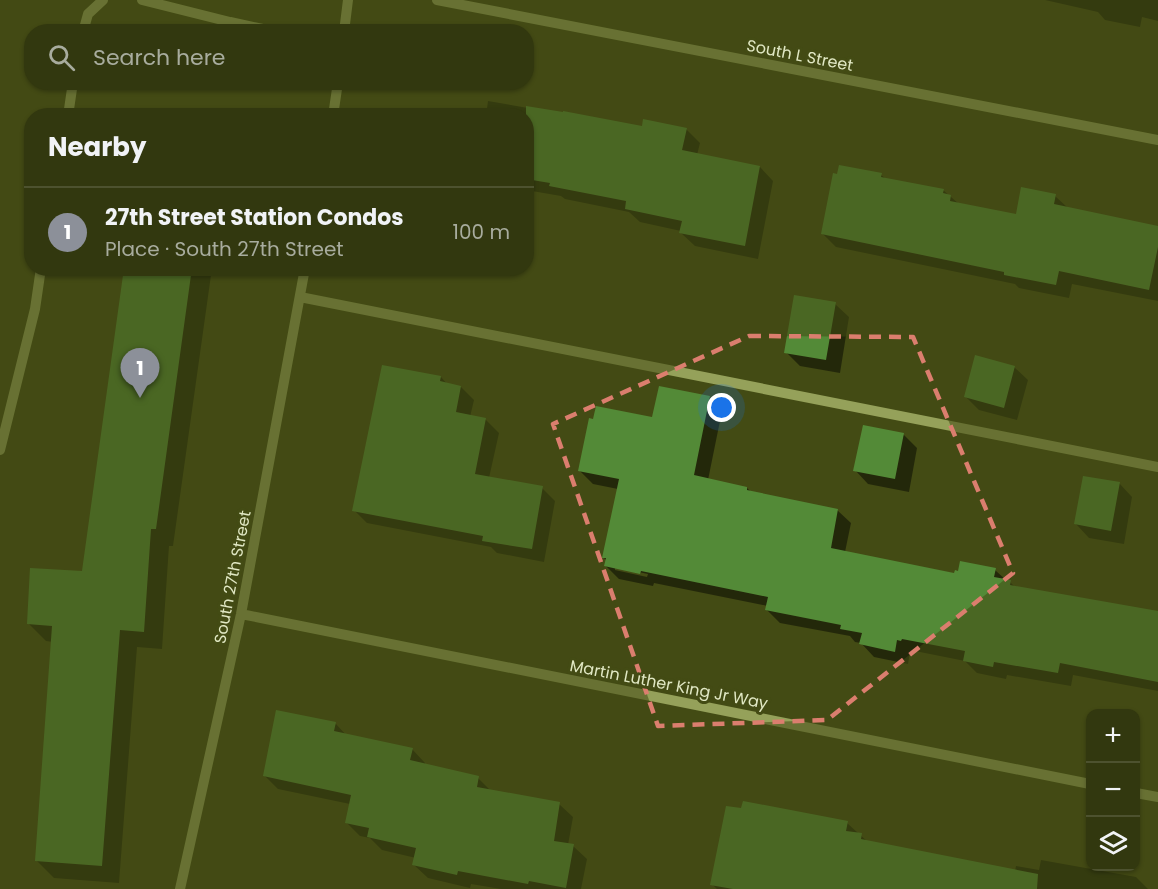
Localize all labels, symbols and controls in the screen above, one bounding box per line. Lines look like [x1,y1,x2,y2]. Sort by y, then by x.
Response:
search box [24,24,534,90]
street label: South L Street [745,34,855,77]
icon: search [45,41,78,74]
text: Search here [93,42,226,73]
text: Nearby [48,129,146,165]
text: 27th Street Station Condos [105,202,404,233]
text: 1 [64,218,71,246]
text: 100 m [453,218,510,246]
text: Place · South 27th Street [105,235,344,263]
pin: 1 [120,348,160,398]
your location [707,393,736,422]
street label: South 27th Street [208,508,257,646]
street label: Martin Luther King Jr Way [568,654,770,715]
map controls [1086,709,1140,871]
button: + [1086,709,1140,763]
button: − [1086,763,1140,817]
button: layers [1086,817,1140,871]

